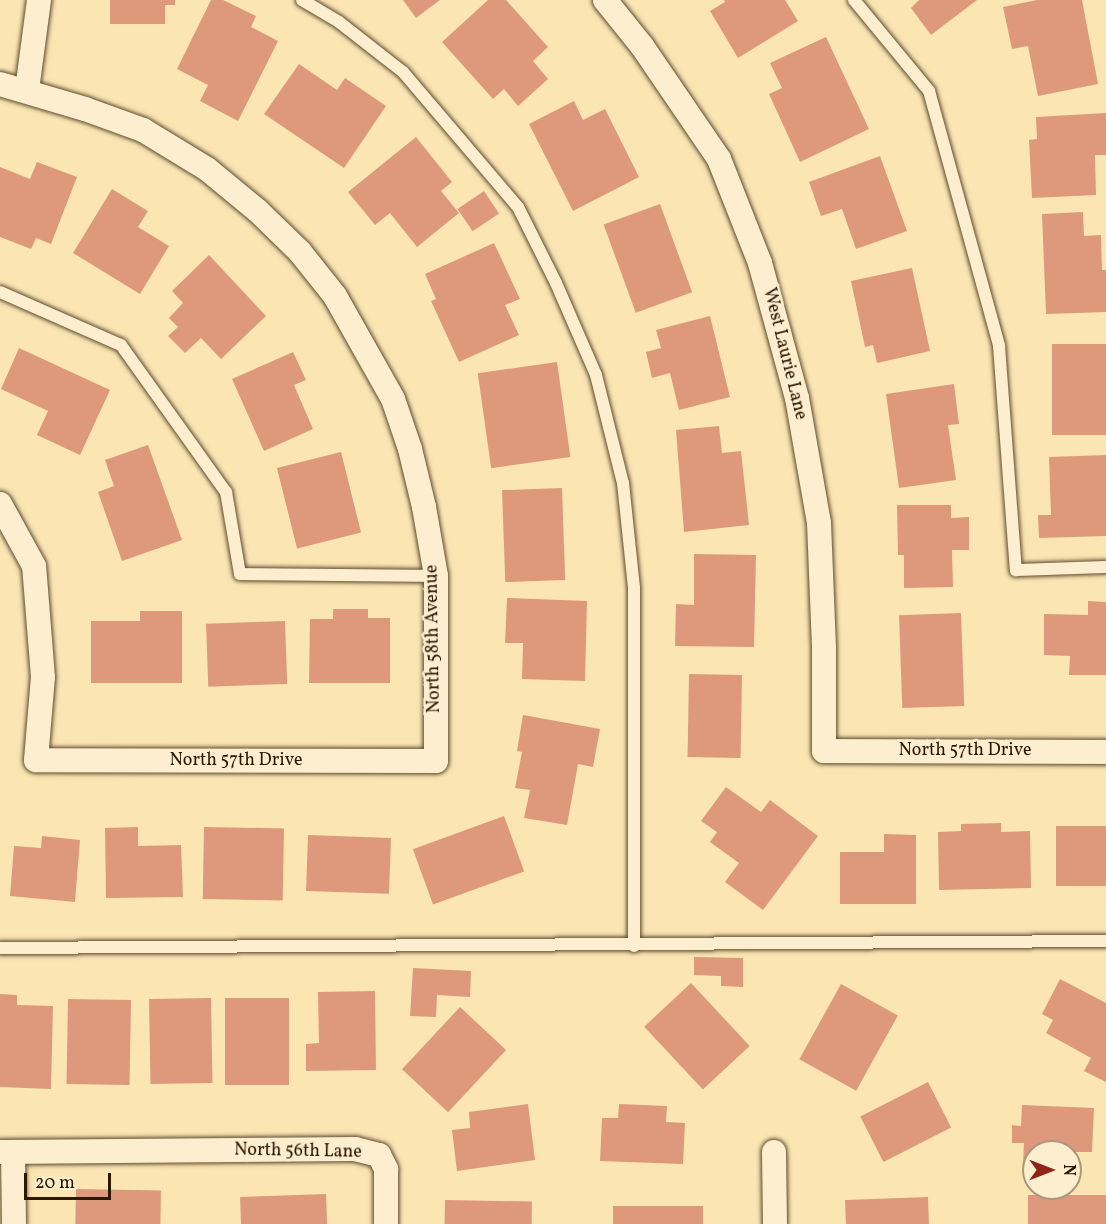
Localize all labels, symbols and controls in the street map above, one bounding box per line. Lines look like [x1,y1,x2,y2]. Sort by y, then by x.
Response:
street label: West Laurie Lane [757,286,811,422]
street label: North 58th Avenue [422,565,446,713]
street label: North 57th Drive [898,740,1032,762]
street label: North 57th Drive [169,750,303,772]
street label: North 56th Lane [234,1140,362,1164]
north arrow [1022,1140,1082,1200]
scale bar [27,1161,114,1199]
text: N [1057,1164,1079,1176]
text: 20 m [35,1171,75,1196]

